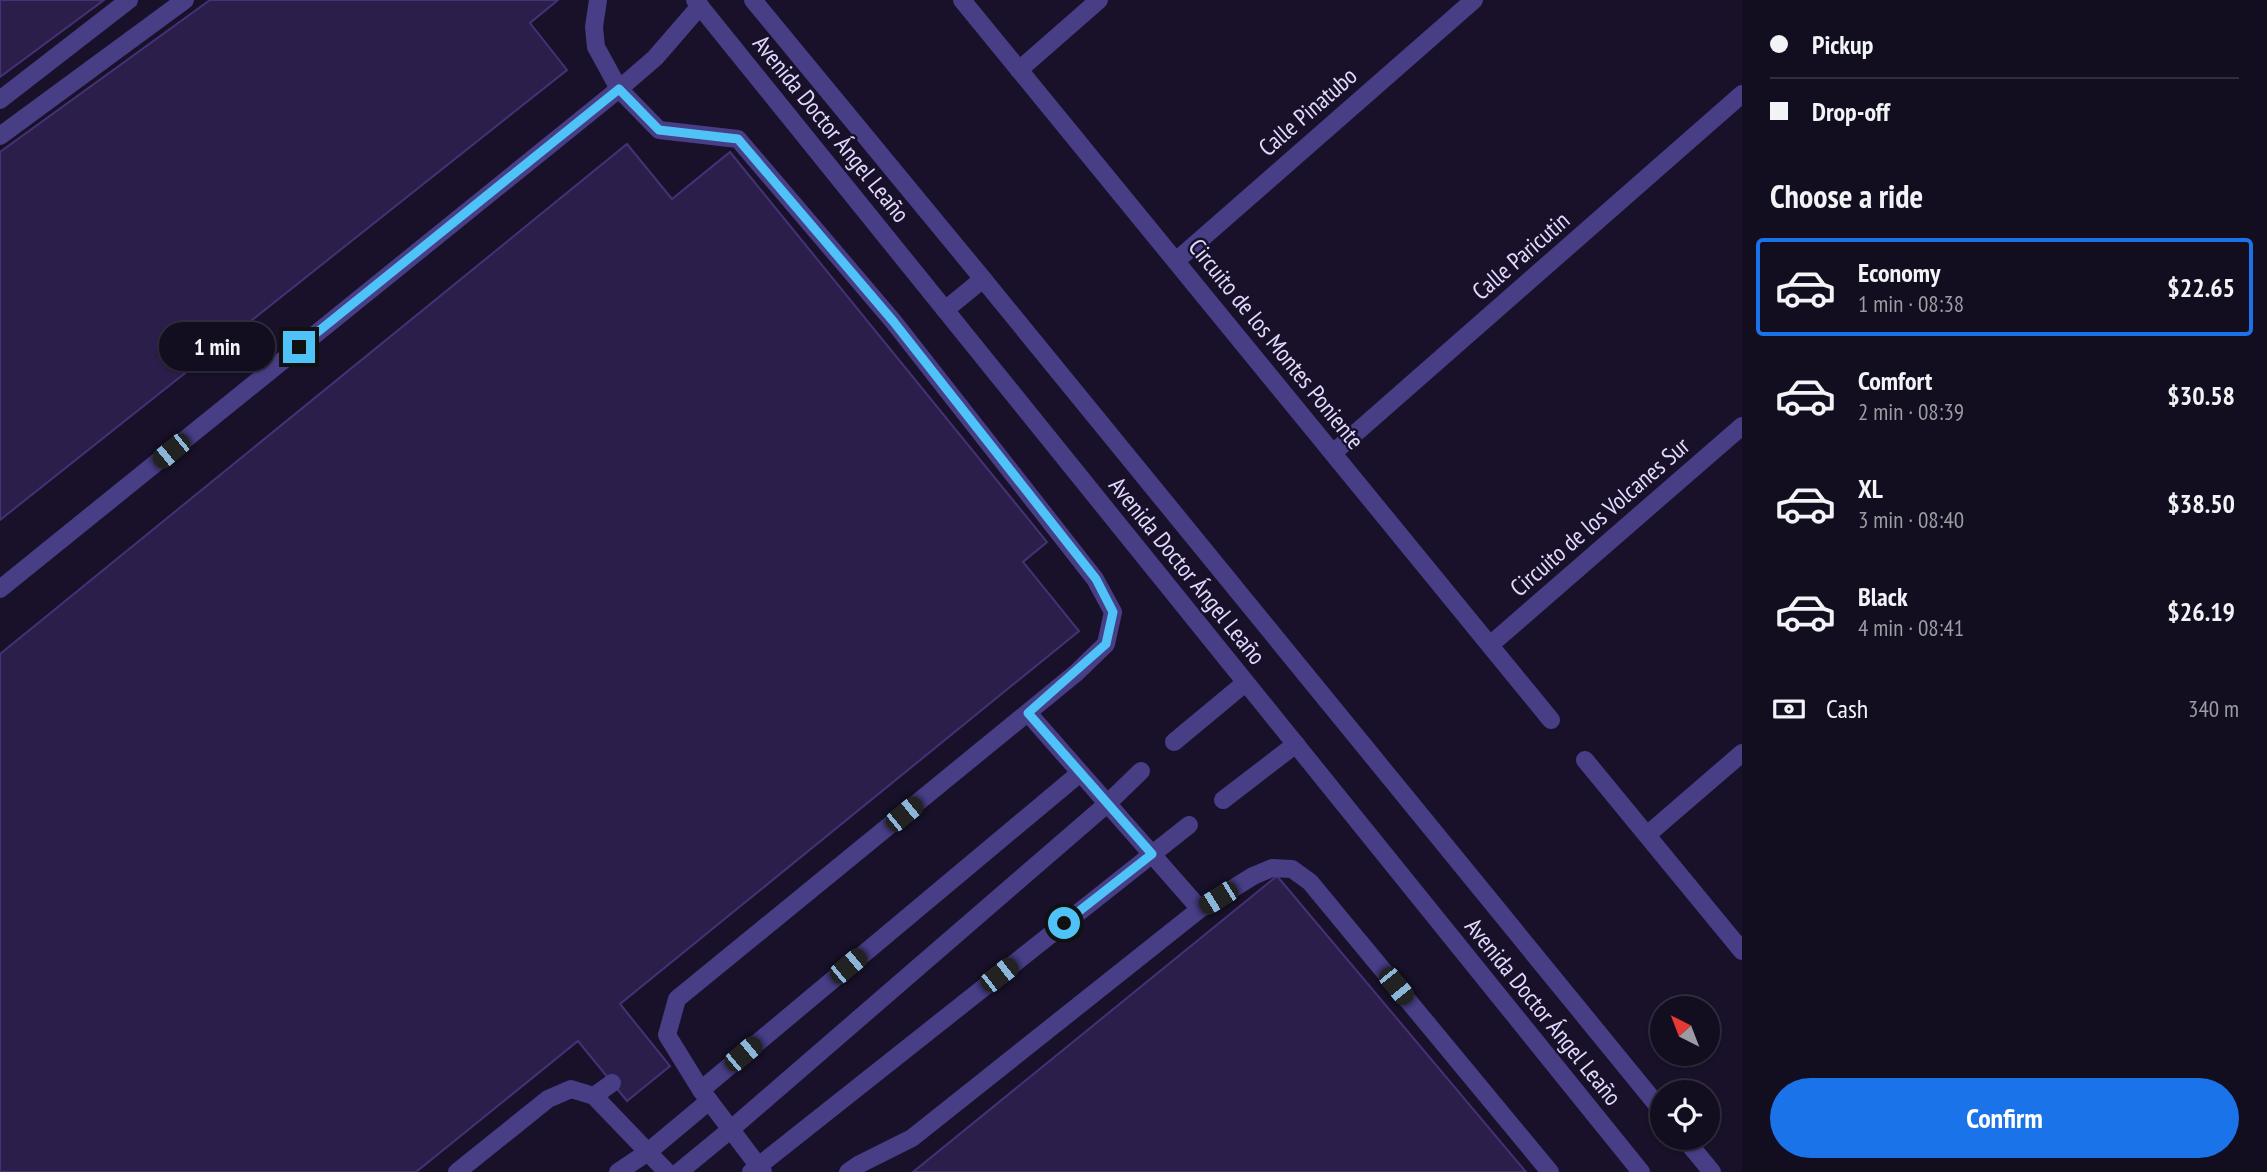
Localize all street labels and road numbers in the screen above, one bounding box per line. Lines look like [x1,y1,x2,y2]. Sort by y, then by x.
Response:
street label: Avenida Doctor Ángel Leaño [746,29,916,229]
street label: Calle Pinatubo [1252,60,1363,163]
street label: Calle Paricutin [1465,205,1576,306]
street label: Circuito de los Montes Poniente [1182,232,1371,455]
street label: Circuito de los Volcanes Sur [1504,430,1696,603]
street label: Avenida Doctor Ángel Leaño [1102,471,1272,671]
street label: Avenida Doctor Ángel Leaño [1458,912,1628,1112]

